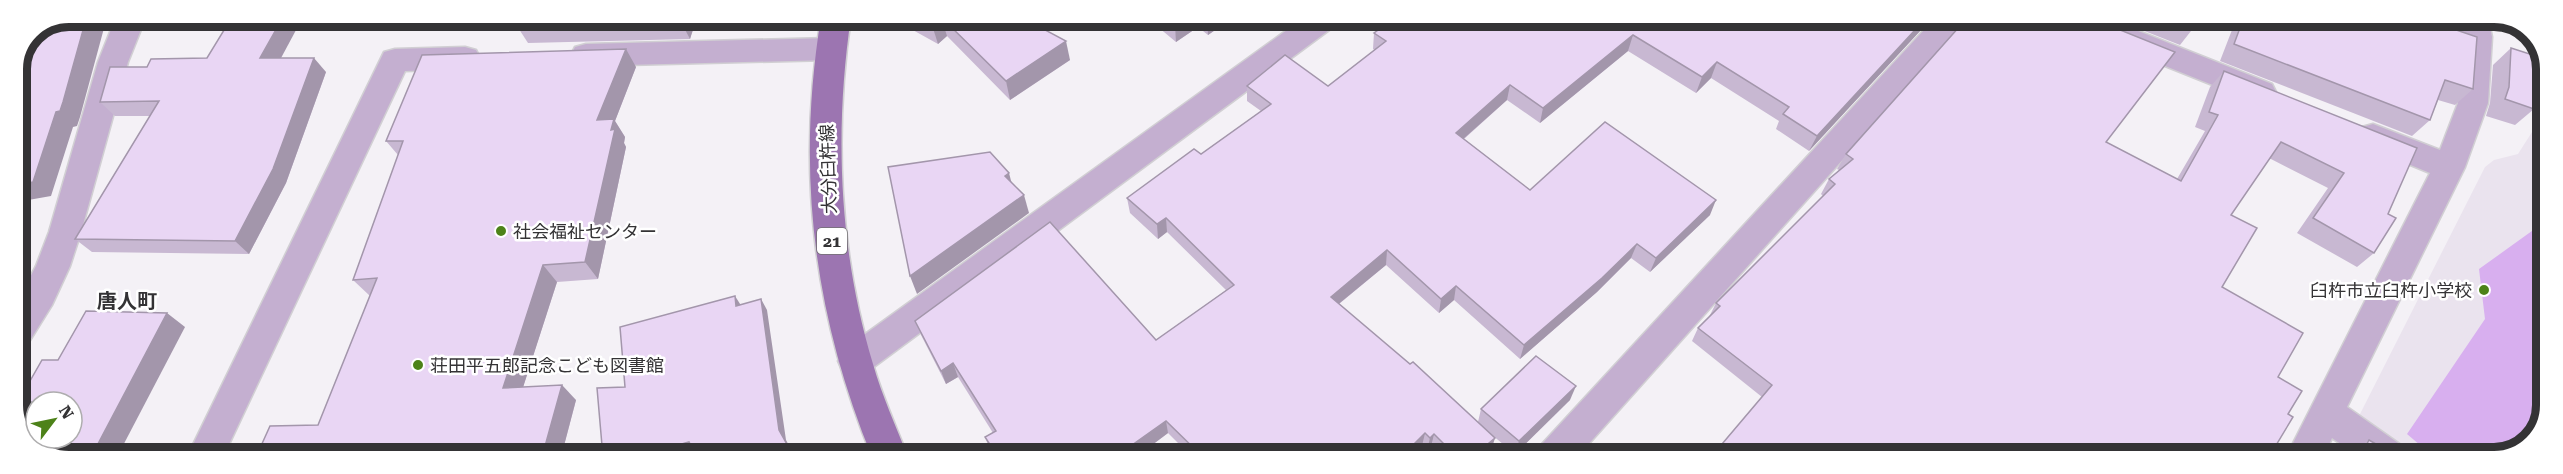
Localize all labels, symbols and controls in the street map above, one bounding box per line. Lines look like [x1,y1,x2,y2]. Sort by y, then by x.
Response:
street label: 大分臼杵線 [816,124,840,214]
place label: 社会福祉センター [513,221,657,242]
marker: 社会福祉センター [494,224,508,238]
road number: 21 [817,228,847,254]
place label: 臼杵市立臼杵小学校 [2310,280,2472,301]
marker: 臼杵市立臼杵小学校 [2477,283,2491,297]
district label: 唐人町 [97,289,157,313]
place label: 荘田平五郎記念こども図書館 [430,355,664,376]
marker: 荘田平五郎記念こども図書館 [411,358,425,372]
north arrow [24,390,84,450]
text: N [55,402,78,423]

